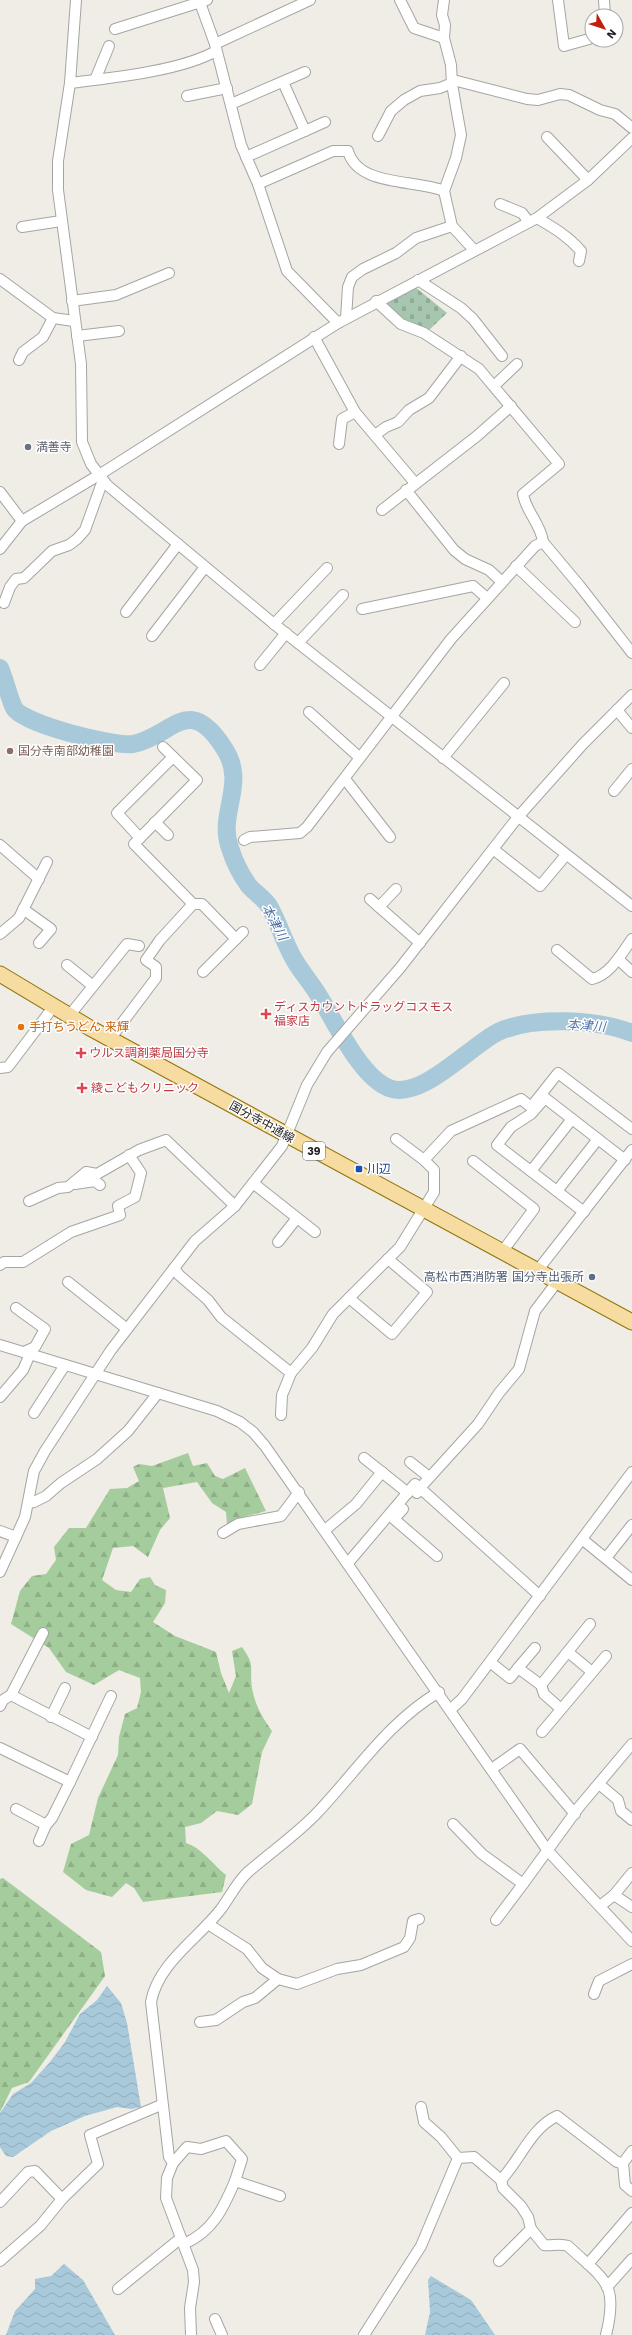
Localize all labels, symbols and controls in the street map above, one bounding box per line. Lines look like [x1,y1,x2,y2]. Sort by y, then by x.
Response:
north arrow [584,8,624,48]
text: N [604,27,619,41]
place label: 満善寺 [36,440,72,454]
marker: 満善寺 [23,442,33,452]
place label: 国分寺南部幼稚園 [18,744,114,758]
marker: 国分寺南部幼稚園 [5,746,15,756]
water label: 本津川 [259,901,291,945]
place label: ディスカウントドラッグコスモス 福家店 [274,1000,453,1028]
marker: ディスカウントドラッグコスモス 福家店 [261,1009,271,1019]
water label: 本津川 [566,1017,608,1034]
place label: 手打ちうどん 来輝 [29,1020,129,1034]
marker: 手打ちうどん 来輝 [16,1022,26,1032]
place label: ウルス調剤薬局国分寺 [89,1046,209,1060]
marker: ウルス調剤薬局国分寺 [76,1048,86,1058]
place label: 綾こどもクリニック [91,1081,199,1095]
marker: 綾こどもクリニック [76,1082,88,1094]
street label: 国分寺中通線 [227,1098,297,1146]
road number: 39 [303,1142,325,1160]
place label: 川辺 [367,1162,391,1176]
marker: 川辺 [354,1164,364,1174]
place label: 高松市西消防署 国分寺出張所 [424,1270,584,1284]
marker: 高松市西消防署 国分寺出張所 [587,1272,597,1282]

